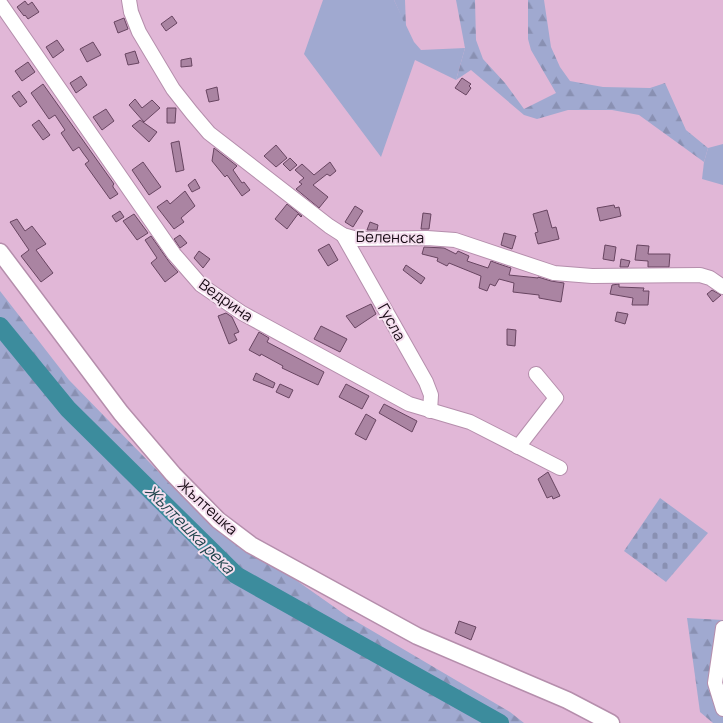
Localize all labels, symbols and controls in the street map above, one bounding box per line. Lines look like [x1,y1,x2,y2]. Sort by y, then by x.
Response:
street label: Беленска [356,226,424,248]
street label: Ведрина [195,274,257,326]
street label: Гусла [373,300,411,344]
street label: Жълтешка [174,474,242,540]
water label: Жълтешка река [141,480,240,579]

